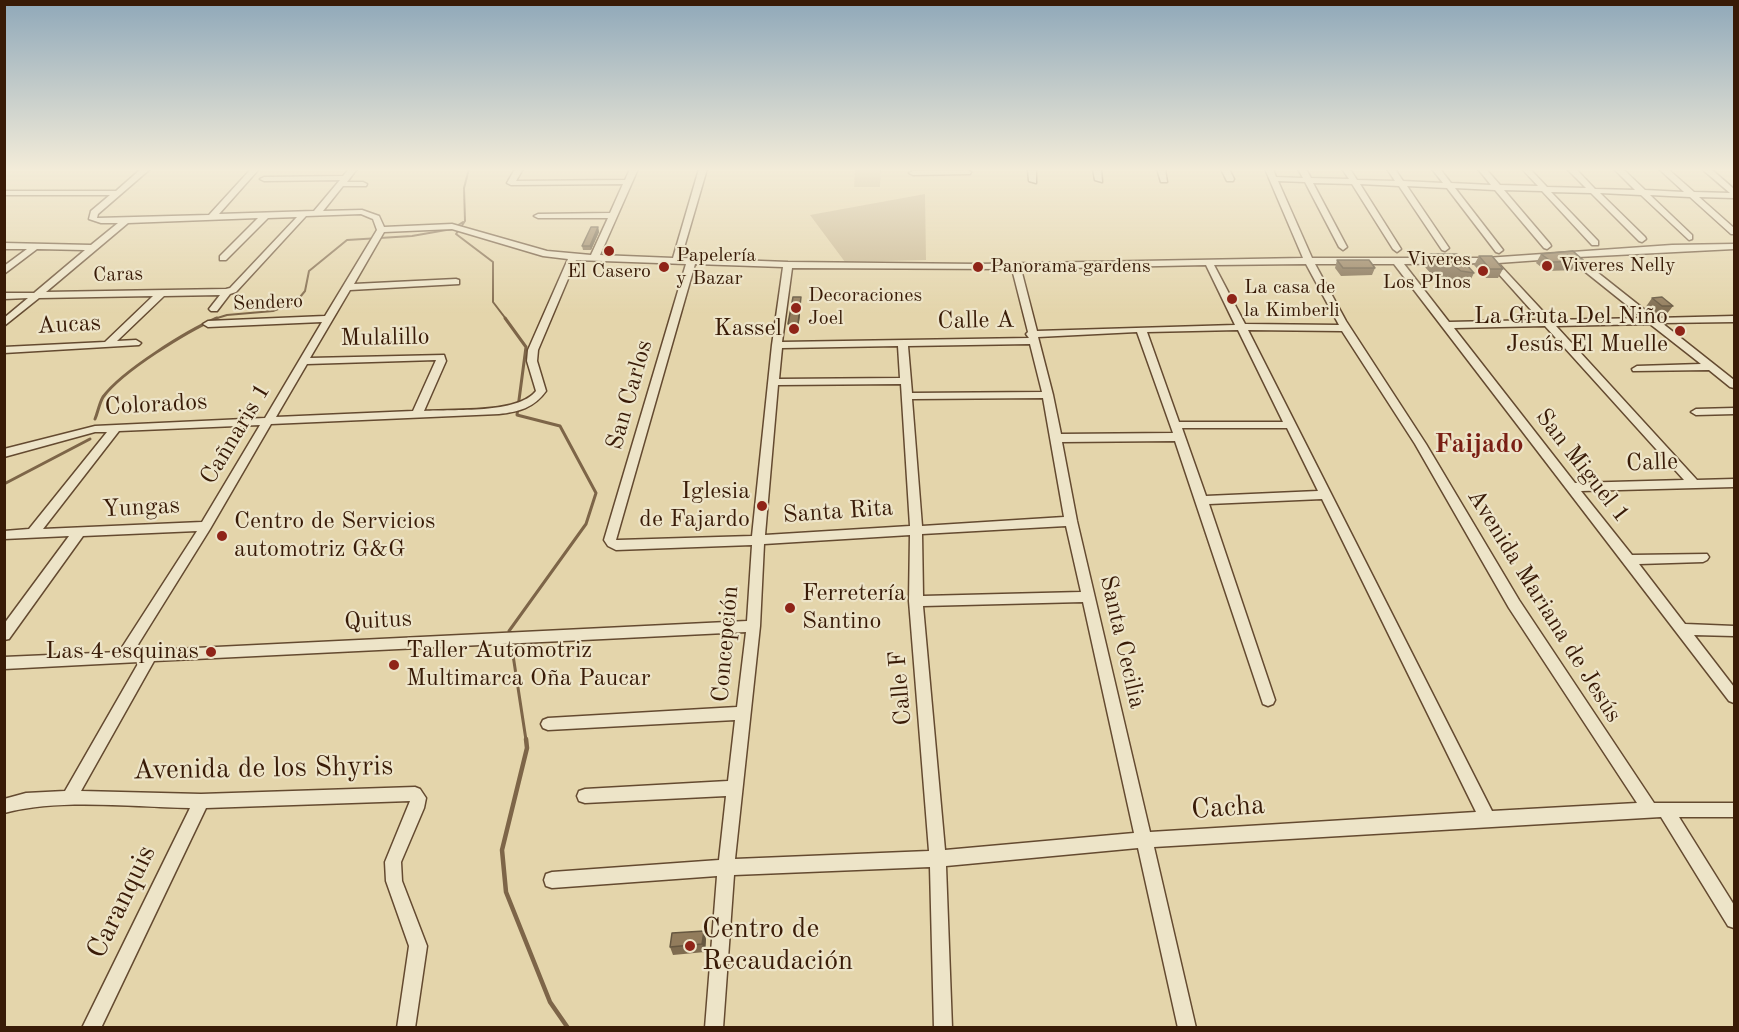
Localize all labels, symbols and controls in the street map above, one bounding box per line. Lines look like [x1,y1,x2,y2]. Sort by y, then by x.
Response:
marker: El Casero [602,244,616,258]
place label: Papelería y Bazar [676,244,756,291]
place label: Viveres Los PInos [1383,248,1471,295]
place label: Viveres Nelly [1559,254,1675,278]
place label: Panorama gardens [990,255,1151,279]
marker: Viveres Nelly [1540,259,1554,273]
place label: El Casero [567,260,651,284]
marker: Papelería y Bazar [657,260,671,274]
marker: Panorama gardens [971,260,985,274]
street label: Caras [93,262,143,288]
marker: Viveres Los PInos [1476,264,1490,278]
place label: La casa de la Kimberli [1244,276,1340,323]
place label: Decoraciones Joel [808,284,922,331]
street label: Sendero [233,290,303,316]
marker: La casa de la Kimberli [1225,292,1239,306]
marker: Decoraciones Joel [789,301,803,315]
place label: La Gruta Del Niño Jesús El Muelle [1474,303,1668,359]
street label: Calle A [937,306,1015,336]
street label: Aucas [36,309,102,341]
place label: Kassel [714,315,782,343]
marker: Kassel [787,322,801,336]
street label: Mulalillo [340,323,430,353]
marker: La Gruta Del Niño Jesús El Muelle [1673,324,1687,338]
street label: San Carlos [601,337,659,453]
street label: Cañnaris 1 [195,378,277,490]
street label: Colorados [104,388,208,422]
street label: San Miguel 1 [1528,403,1636,529]
district label: Faijado [1434,429,1524,461]
street label: Calle [1626,448,1678,478]
place label: Iglesia de Fajardo [639,478,750,534]
street label: Avenida Mariana de Jesús [1460,484,1628,728]
street label: Yungas [101,492,181,524]
street label: Santa Rita [782,494,894,530]
marker: Iglesia de Fajardo [755,499,769,513]
place label: Centro de Servicios automotriz G&G [234,508,435,564]
marker: Centro de Servicios automotriz G&G [215,529,229,543]
street label: Santa Cecilia [1093,573,1151,711]
place label: Ferretería Santino [802,580,906,636]
street label: Concepción [707,585,745,703]
marker: Ferretería Santino [783,601,797,615]
street label: Quitus [343,605,413,637]
place label: Taller Automotriz Multimarca Oña Paucar [406,637,651,693]
place label: Las 4 esquinas [45,638,199,666]
marker: Las 4 esquinas [204,645,218,659]
street label: Calle F [883,649,919,727]
marker: Taller Automotriz Multimarca Oña Paucar [387,658,401,672]
street label: Avenida de los Shyris [133,750,393,788]
street label: Cacha [1190,789,1266,827]
street label: Caranquis [80,840,164,964]
place label: Centro de Recaudación [702,913,853,979]
marker: Centro de Recaudación [683,939,697,953]

